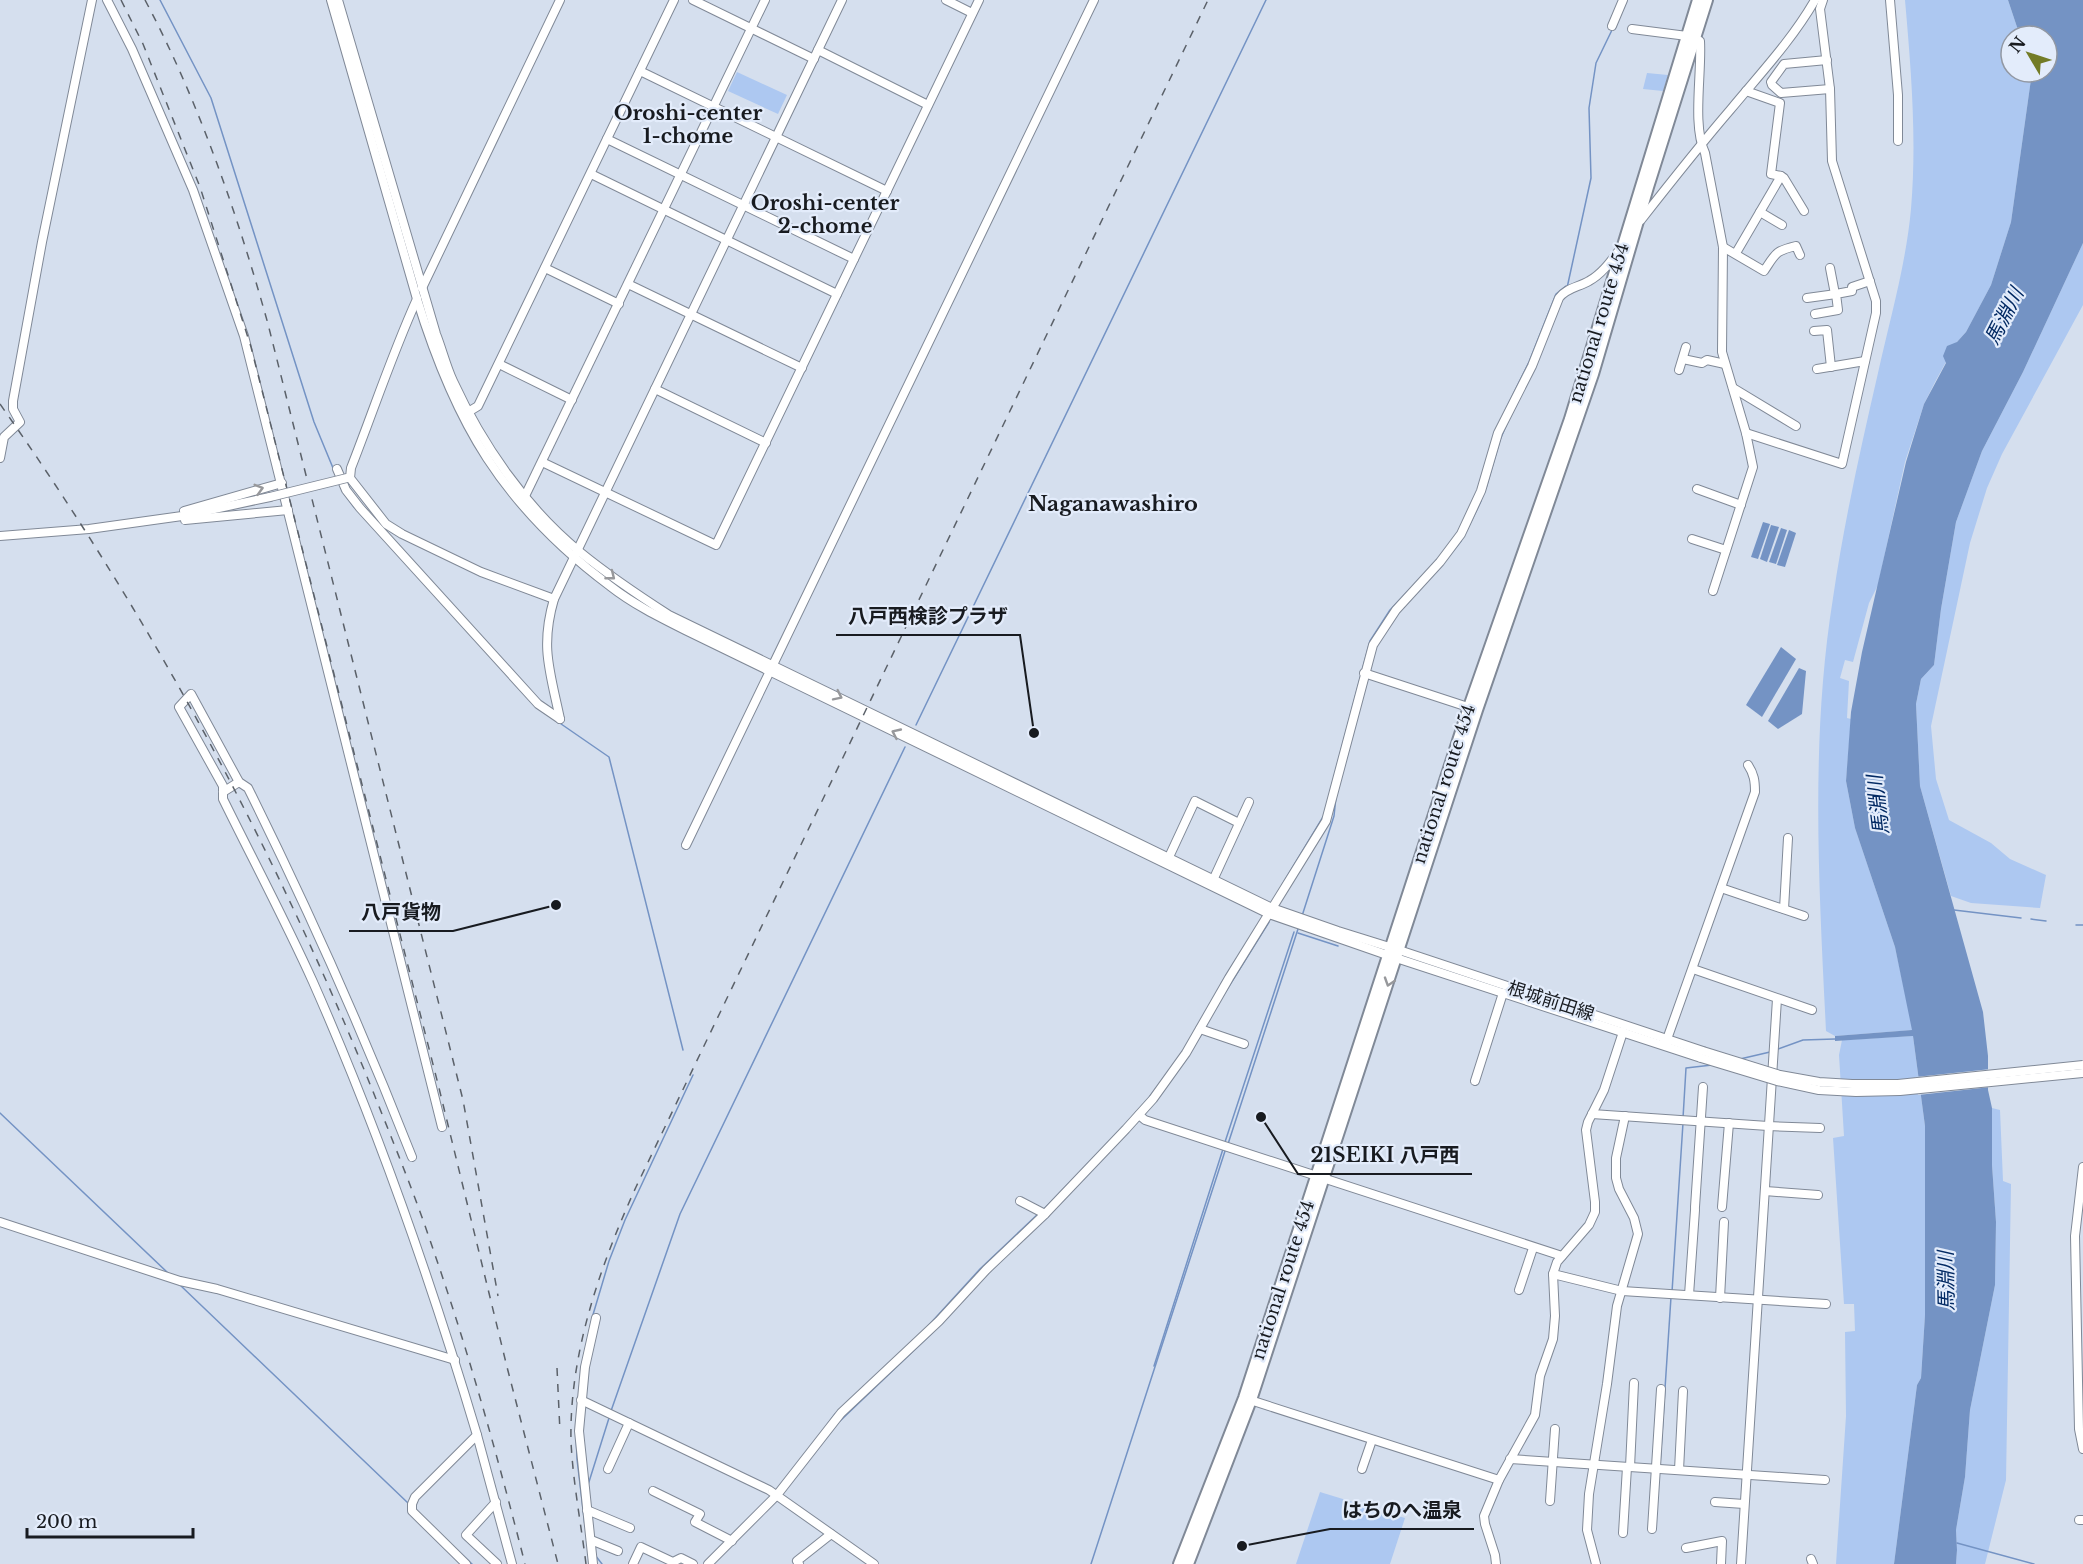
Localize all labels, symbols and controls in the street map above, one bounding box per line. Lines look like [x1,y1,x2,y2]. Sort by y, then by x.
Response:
north arrow [1999,24,2059,84]
text: N [2005,32,2030,57]
district label: Oroshi-center 1-chome [614,101,762,148]
district label: Oroshi-center 2-chome [751,191,899,238]
street label: national route 454 [1564,240,1634,406]
water label: 馬淵川 [1980,282,2029,348]
one-way arrow [254,484,264,497]
district label: Naganawashiro [1028,491,1198,517]
one-way arrow [604,568,615,579]
callout: 八戸西検診プラザ [836,597,1020,635]
text: 八戸西検診プラザ [848,604,1008,628]
one-way arrow [832,688,843,700]
street label: national route 454 [1408,702,1480,866]
one-way arrow [891,729,902,741]
water label: 馬淵川 [1862,772,1894,836]
callout: 八戸貨物 [349,893,453,931]
text: 八戸貨物 [361,900,441,924]
one-way arrow [1384,976,1397,987]
street label: 根城前田線 [1505,977,1597,1025]
callout: 21SEIKI 八戸西 [1298,1136,1472,1174]
text: 21SEIKI 八戸西 [1310,1143,1460,1167]
street label: national route 454 [1247,1198,1319,1362]
water label: 馬淵川 [1933,1249,1959,1311]
callout: はちのへ温泉 [1330,1491,1474,1529]
text: はちのへ温泉 [1342,1498,1462,1522]
scale bar [27,1501,194,1539]
text: 200 m [36,1511,97,1533]

